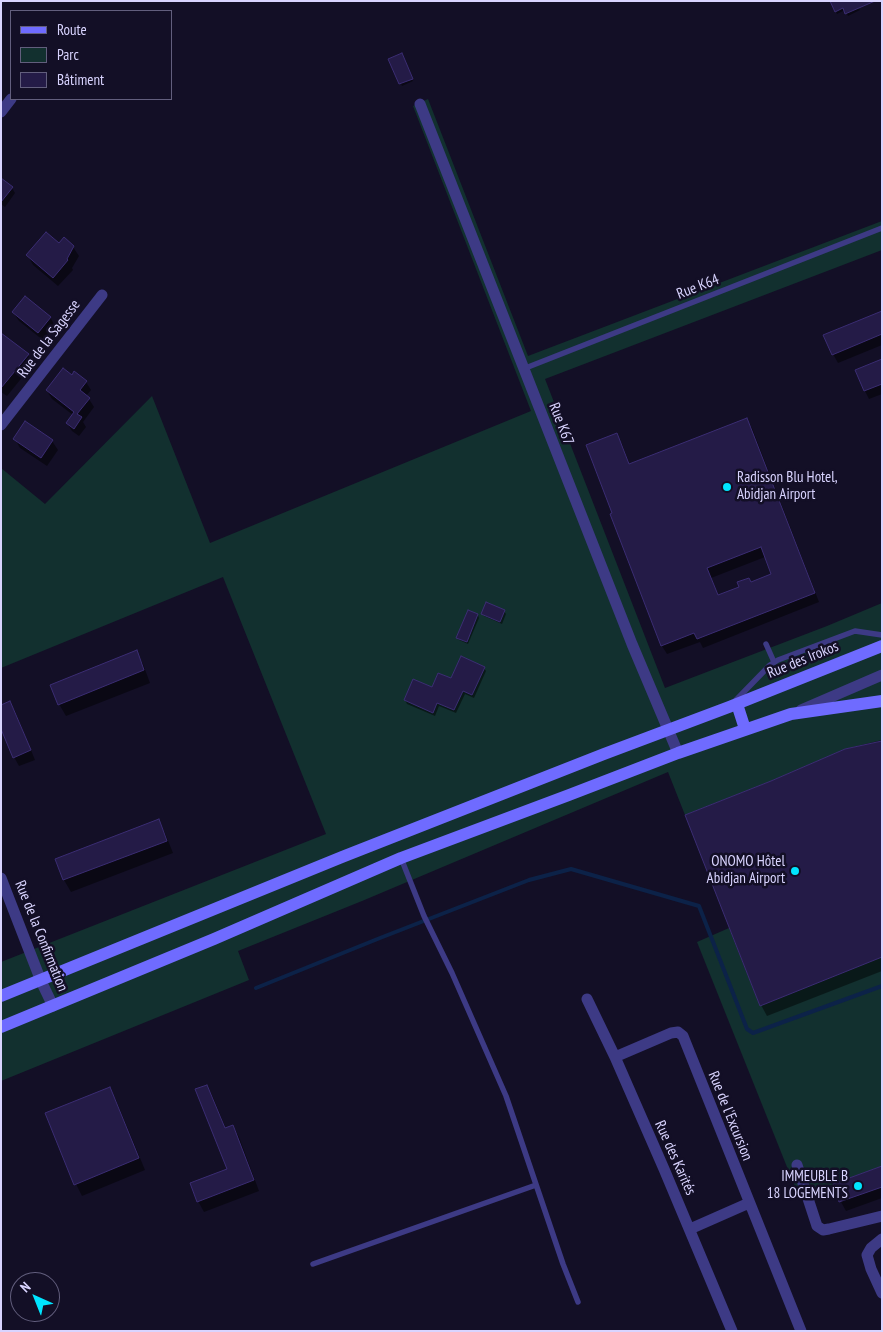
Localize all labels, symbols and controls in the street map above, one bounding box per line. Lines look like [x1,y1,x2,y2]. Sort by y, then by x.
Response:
legend [10,10,172,100]
text: Route [57,20,87,39]
text: Parc [57,45,79,64]
text: Bâtiment [57,70,104,89]
street label: Rue K64 [674,271,722,303]
street label: Rue de la Sagesse [14,296,84,382]
street label: Rue K67 [545,400,577,448]
place label: Radisson Blu Hotel, Abidjan Airport [737,469,838,504]
marker: Radisson Blu Hotel, Abidjan Airport [721,481,733,493]
street label: Rue des Irokos [765,638,841,682]
place label: ONOMO Hôtel Abidjan Airport [707,853,785,888]
marker: ONOMO Hôtel Abidjan Airport [789,865,801,877]
street label: Rue de la Confirmation [11,878,71,994]
street label: Rue de l'Excursion [704,1069,756,1163]
street label: Rue des Karités [651,1118,699,1198]
place label: IMMEUBLE B 18 LOGEMENTS [767,1168,848,1203]
marker: IMMEUBLE B 18 LOGEMENTS [852,1180,864,1192]
north arrow [10,1272,60,1322]
text: N [16,1278,34,1296]

